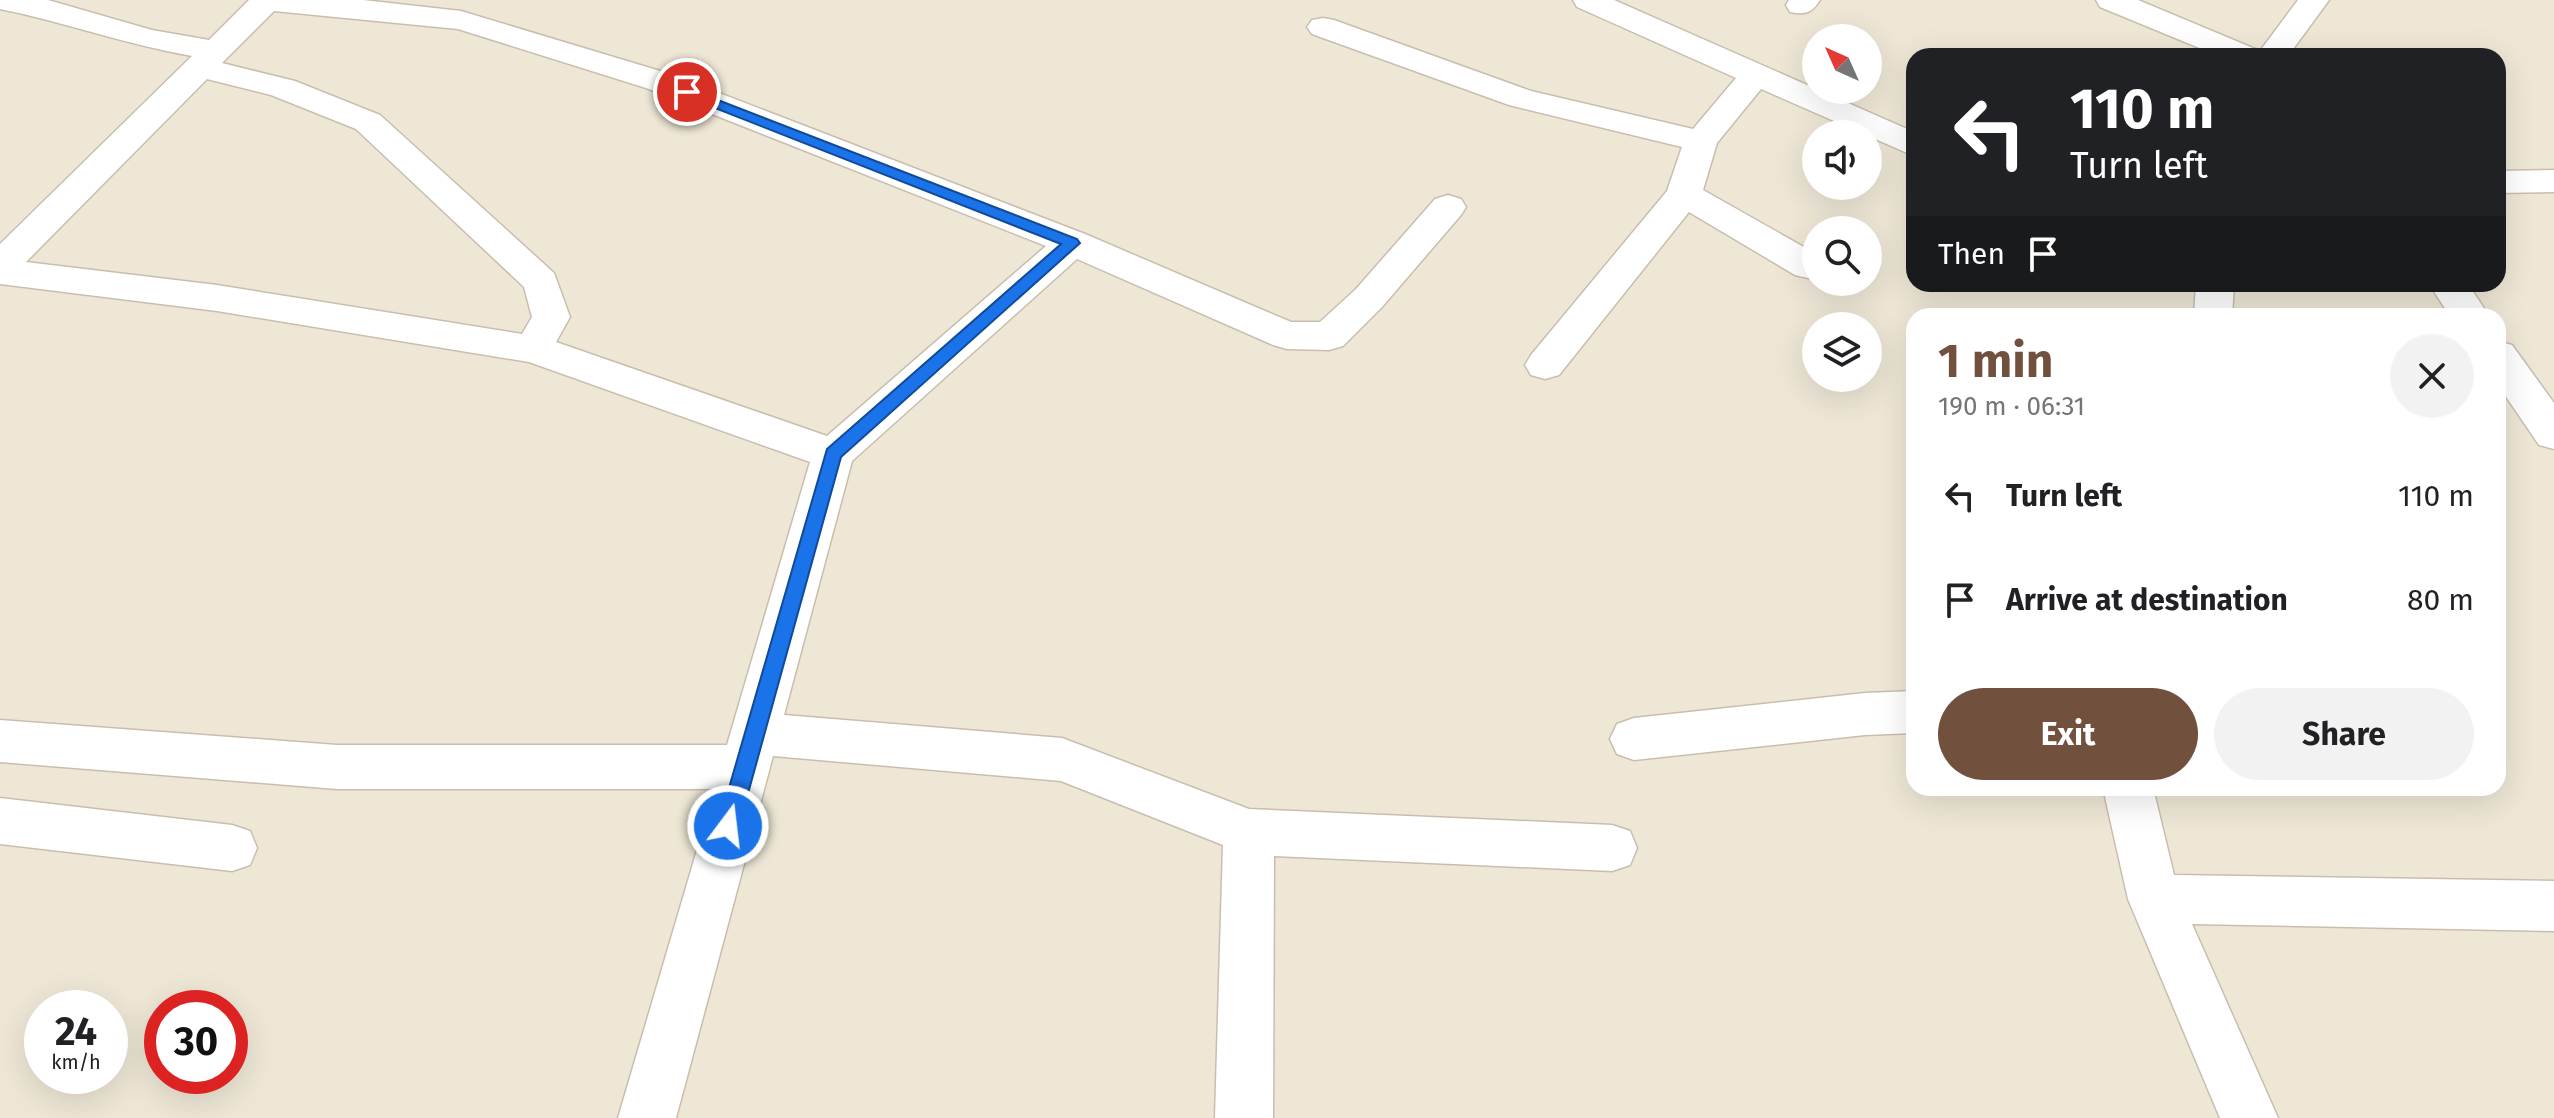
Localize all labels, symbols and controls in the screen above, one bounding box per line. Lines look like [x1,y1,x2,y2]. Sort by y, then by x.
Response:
north arrow [1802,24,1882,104]
map controls [1802,24,1882,392]
pin [653,58,721,126]
icon: arrive [665,70,709,114]
text: 110 m [2070,76,2214,143]
icon: left [1938,80,2042,184]
button: sound [1802,120,1882,200]
text: Turn left [2070,144,2208,188]
button: search [1802,216,1882,296]
icon: arrive [2021,232,2065,276]
text: Then [1938,236,2005,272]
button: layers [1802,312,1882,392]
text: 1 min [1938,332,2053,390]
button: close [2390,334,2474,418]
text: 190 m · 06:31 [1938,391,2085,422]
icon: left [1938,474,1982,518]
text: Turn left [2006,478,2122,514]
text: 110 m [2398,478,2474,514]
icon: arrive [1938,578,1982,622]
text: Arrive at destination [2006,582,2288,618]
text: 80 m [2407,582,2474,618]
button: Exit [1938,688,2198,780]
button: Share [2214,688,2474,780]
position arrow [686,784,770,868]
speed limit sign: 30 [144,990,248,1094]
text: 24 [55,1008,97,1056]
text: km/h [51,1050,101,1074]

